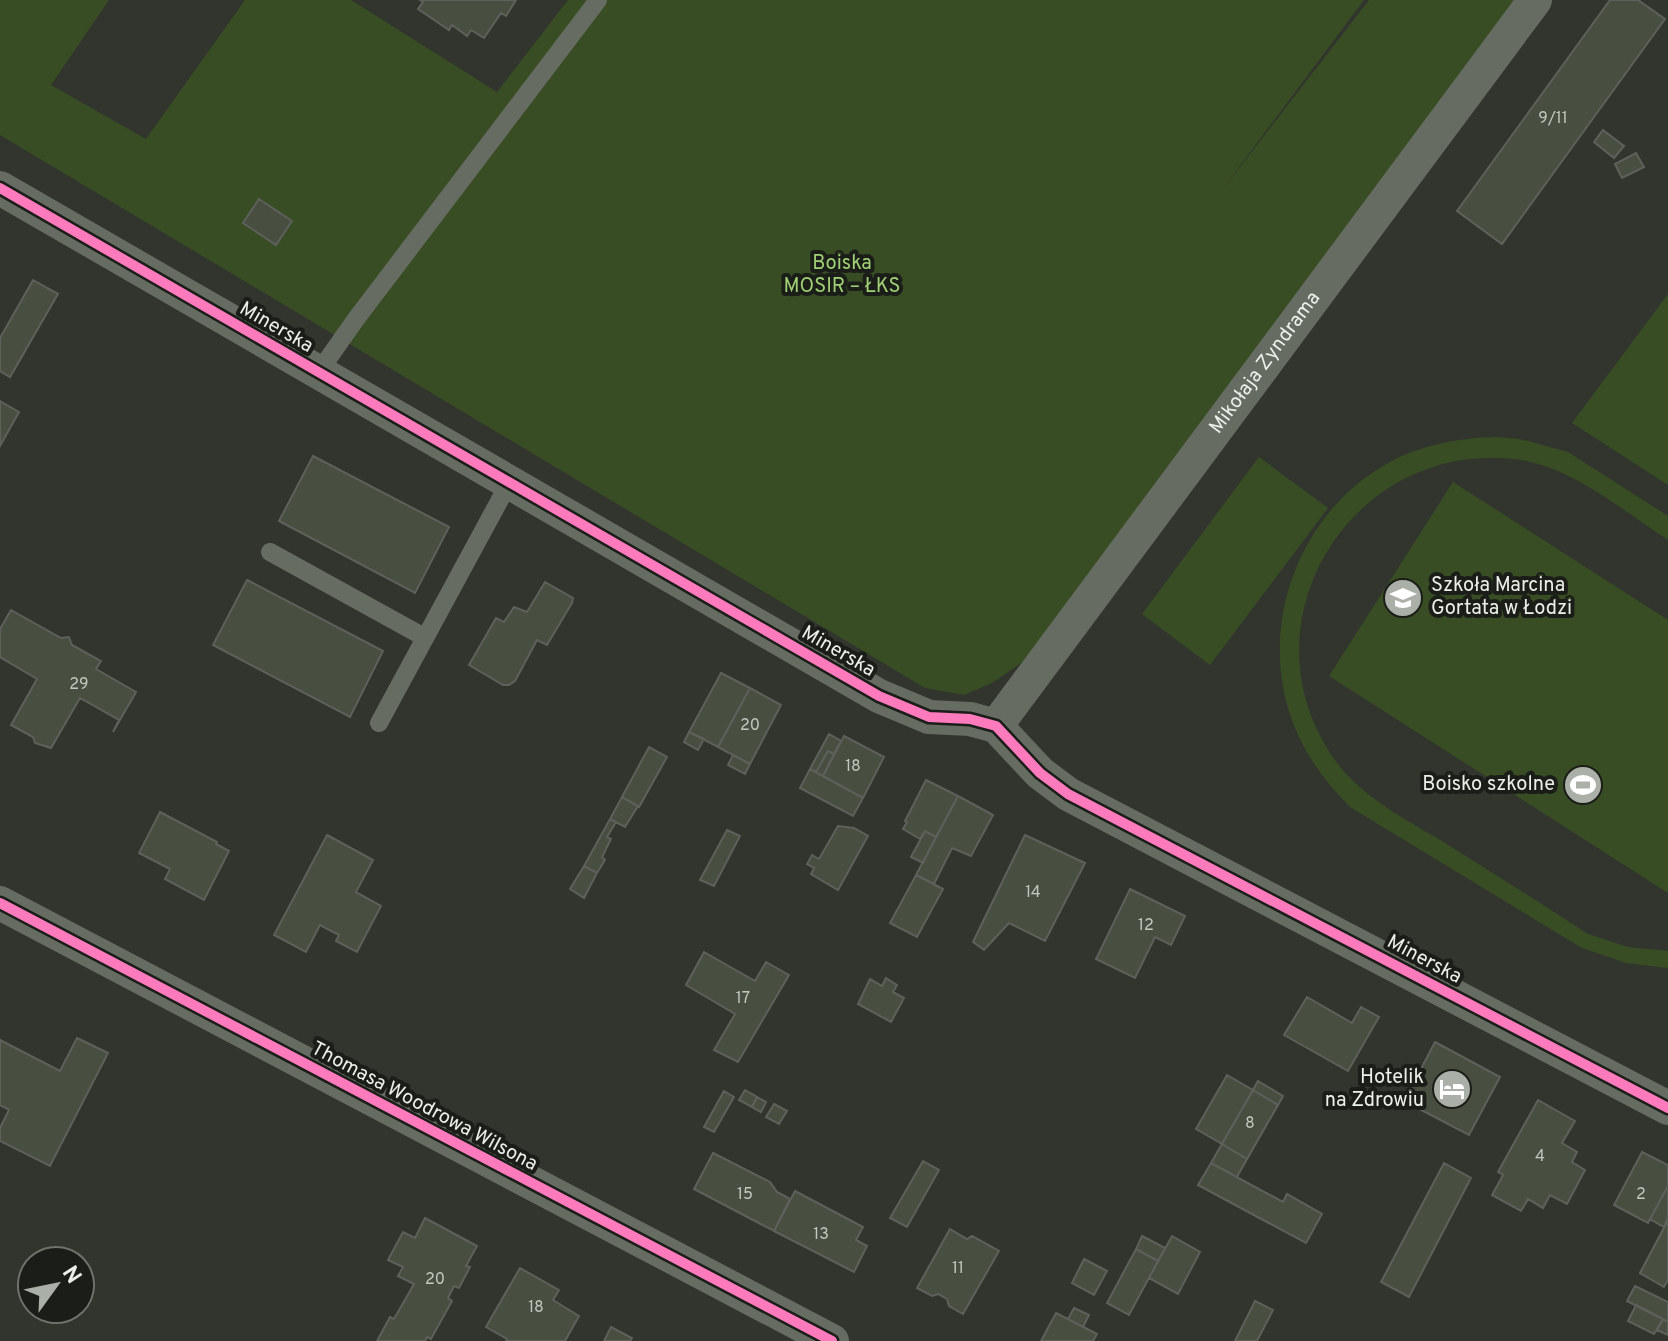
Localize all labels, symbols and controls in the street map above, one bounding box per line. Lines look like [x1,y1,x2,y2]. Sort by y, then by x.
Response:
house number: 9/11 [1538,109,1568,129]
park label: Boiska MOSIR – ŁKS [784,251,900,300]
street label: Mikołaja Zyndrama [1204,287,1327,440]
street label: Minerska [234,296,318,360]
place label: Szkoła Marcina Gortata w Łodzi [1431,573,1572,622]
school or university icon: Szkoła Marcina Gortata w Łodzi [1382,577,1424,619]
street label: Minerska [796,620,880,684]
house number: 29 [69,675,89,695]
house number: 20 [740,716,760,736]
house number: 18 [845,757,861,777]
sports icon: Boisko szkolne [1562,764,1604,806]
place label: Boisko szkolne [1422,772,1555,798]
house number: 14 [1025,883,1041,903]
house number: 12 [1138,916,1154,936]
street label: Minerska [1382,929,1466,991]
house number: 17 [736,989,750,1009]
street label: Thomasa Woodrowa Wilsona [306,1036,542,1178]
place label: Hotelik na Zdrowiu [1325,1065,1424,1114]
hotel icon: Hotelik na Zdrowiu [1431,1068,1473,1110]
house number: 8 [1245,1114,1255,1134]
house number: 4 [1535,1147,1545,1167]
house number: 15 [737,1185,753,1205]
house number: 2 [1636,1185,1646,1205]
house number: 13 [813,1225,829,1245]
north arrow [16,1245,96,1325]
house number: 11 [952,1259,964,1279]
text: N [55,1261,86,1289]
house number: 20 [425,1270,445,1290]
house number: 18 [528,1298,544,1318]

